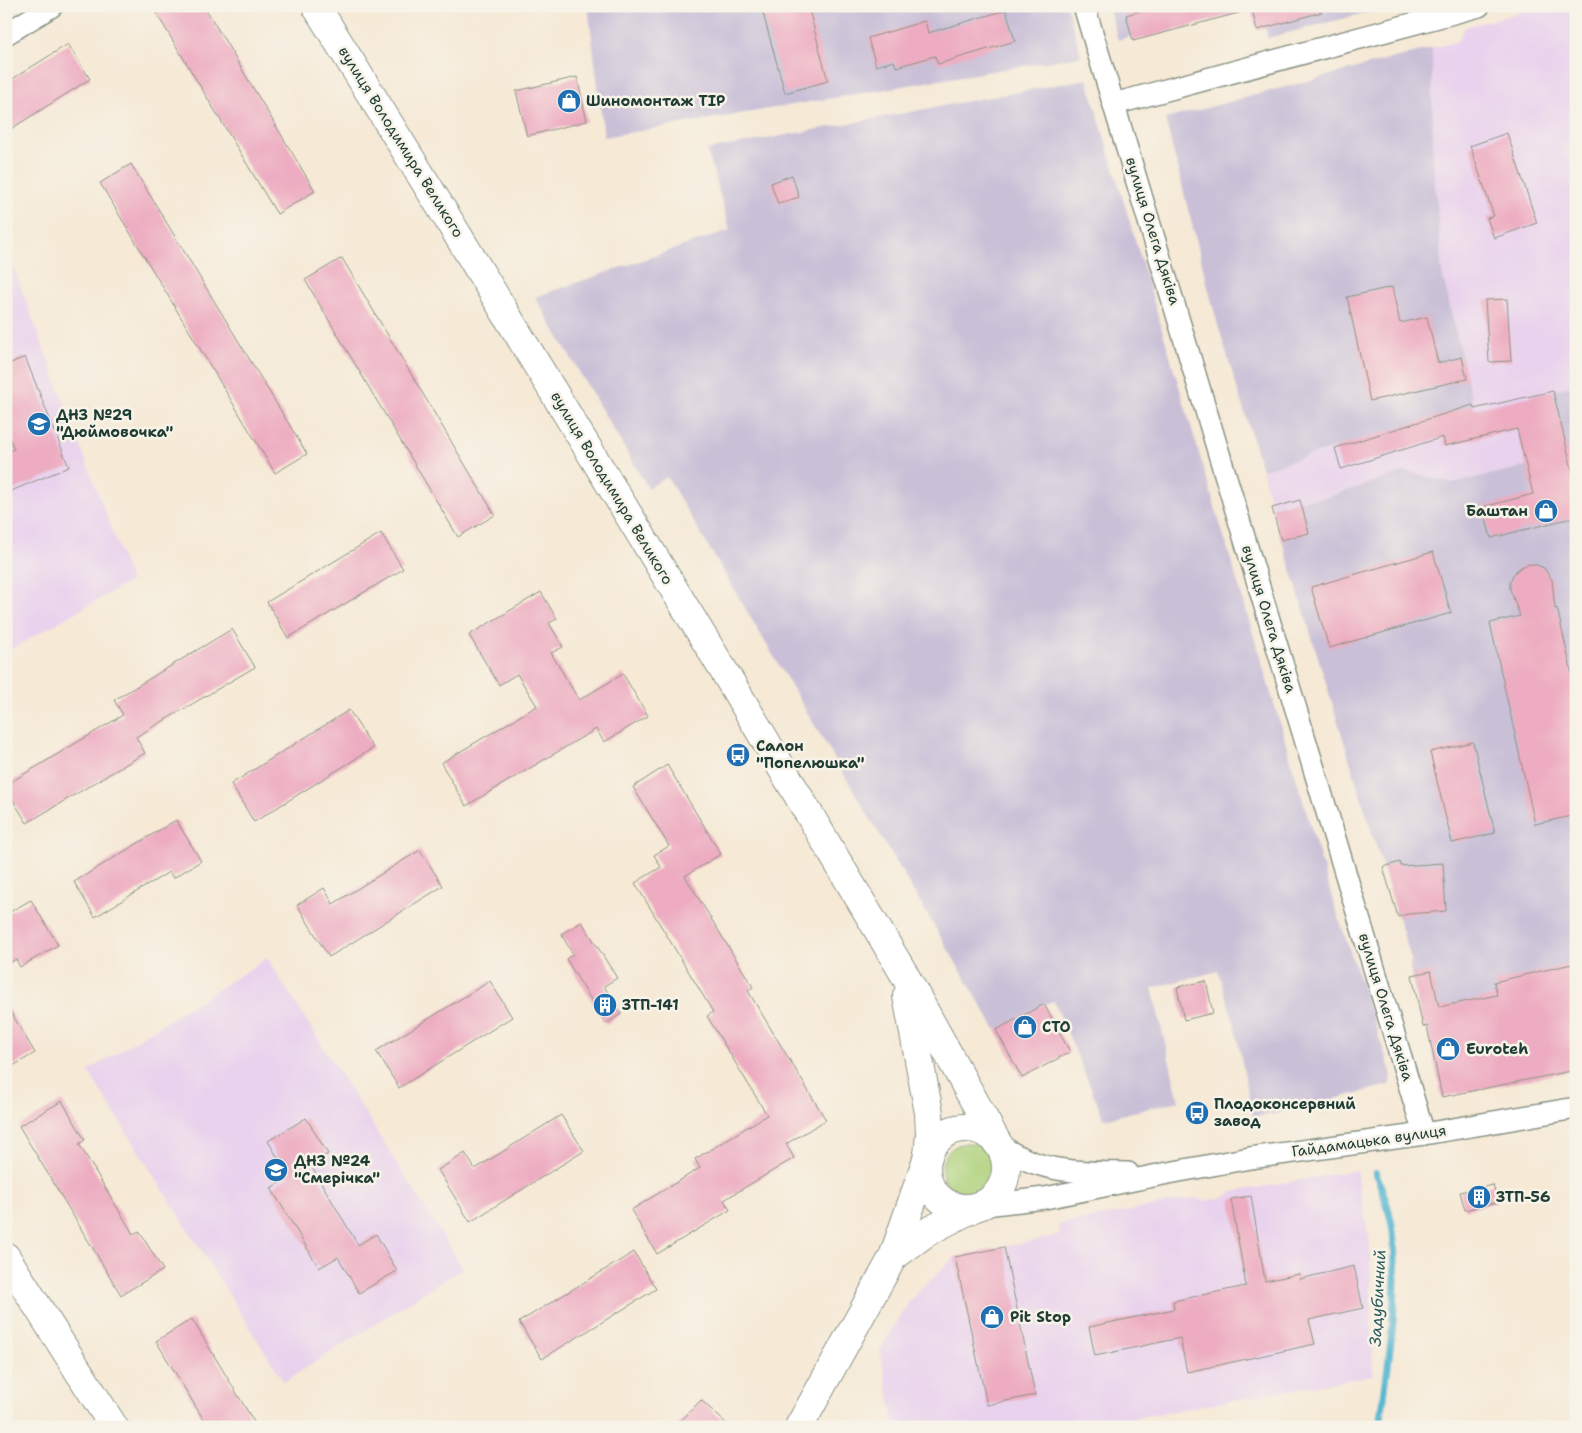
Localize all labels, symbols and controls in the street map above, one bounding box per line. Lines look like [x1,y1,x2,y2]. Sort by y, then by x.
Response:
street label: вулиця Володимира Великого [334,43,468,241]
shop icon: Шиномонтаж ТІР [556,88,582,114]
place label: Шиномонтаж ТІР [586,91,726,111]
street label: вулиця Олега Дяківа [1121,155,1185,308]
street label: вулиця Володимира Великого [546,388,678,588]
place label: ДНЗ №29 "Дюймовочка" [56,405,174,442]
school or university icon: ДНЗ №29 "Дюймовочка" [26,411,52,437]
shop icon: Баштан [1533,498,1559,524]
place label: Баштан [1466,501,1528,521]
street label: вулиця Олега Дяківа [1237,543,1301,696]
place label: Салон "Попелюшка" [756,736,865,773]
bus stop icon: Салон "Попелюшка" [725,742,751,768]
street label: вулиця Олега Дяківа [1354,931,1418,1084]
building icon: ЗТП-141 [592,992,618,1018]
place label: ЗТП-141 [622,995,679,1015]
shop icon: СТО [1012,1014,1038,1040]
place label: СТО [1042,1017,1070,1037]
shop icon: Euroteh [1435,1036,1461,1062]
place label: Euroteh [1466,1039,1528,1059]
place label: Плодоконсервний завод [1214,1094,1356,1131]
bus stop icon: Плодоконсервний завод [1184,1100,1210,1126]
street label: Гайдамацька вулиця [1290,1120,1448,1162]
place label: ДНЗ №24 "Смерічка" [294,1151,380,1188]
school or university icon: ДНЗ №24 "Смерічка" [263,1157,289,1183]
building icon: ЗТП-56 [1466,1184,1492,1210]
place label: ЗТП-56 [1496,1187,1551,1207]
water label: Задубичний [1364,1249,1391,1347]
shop icon: Pit Stop [979,1304,1005,1330]
place label: Pit Stop [1010,1307,1071,1327]

